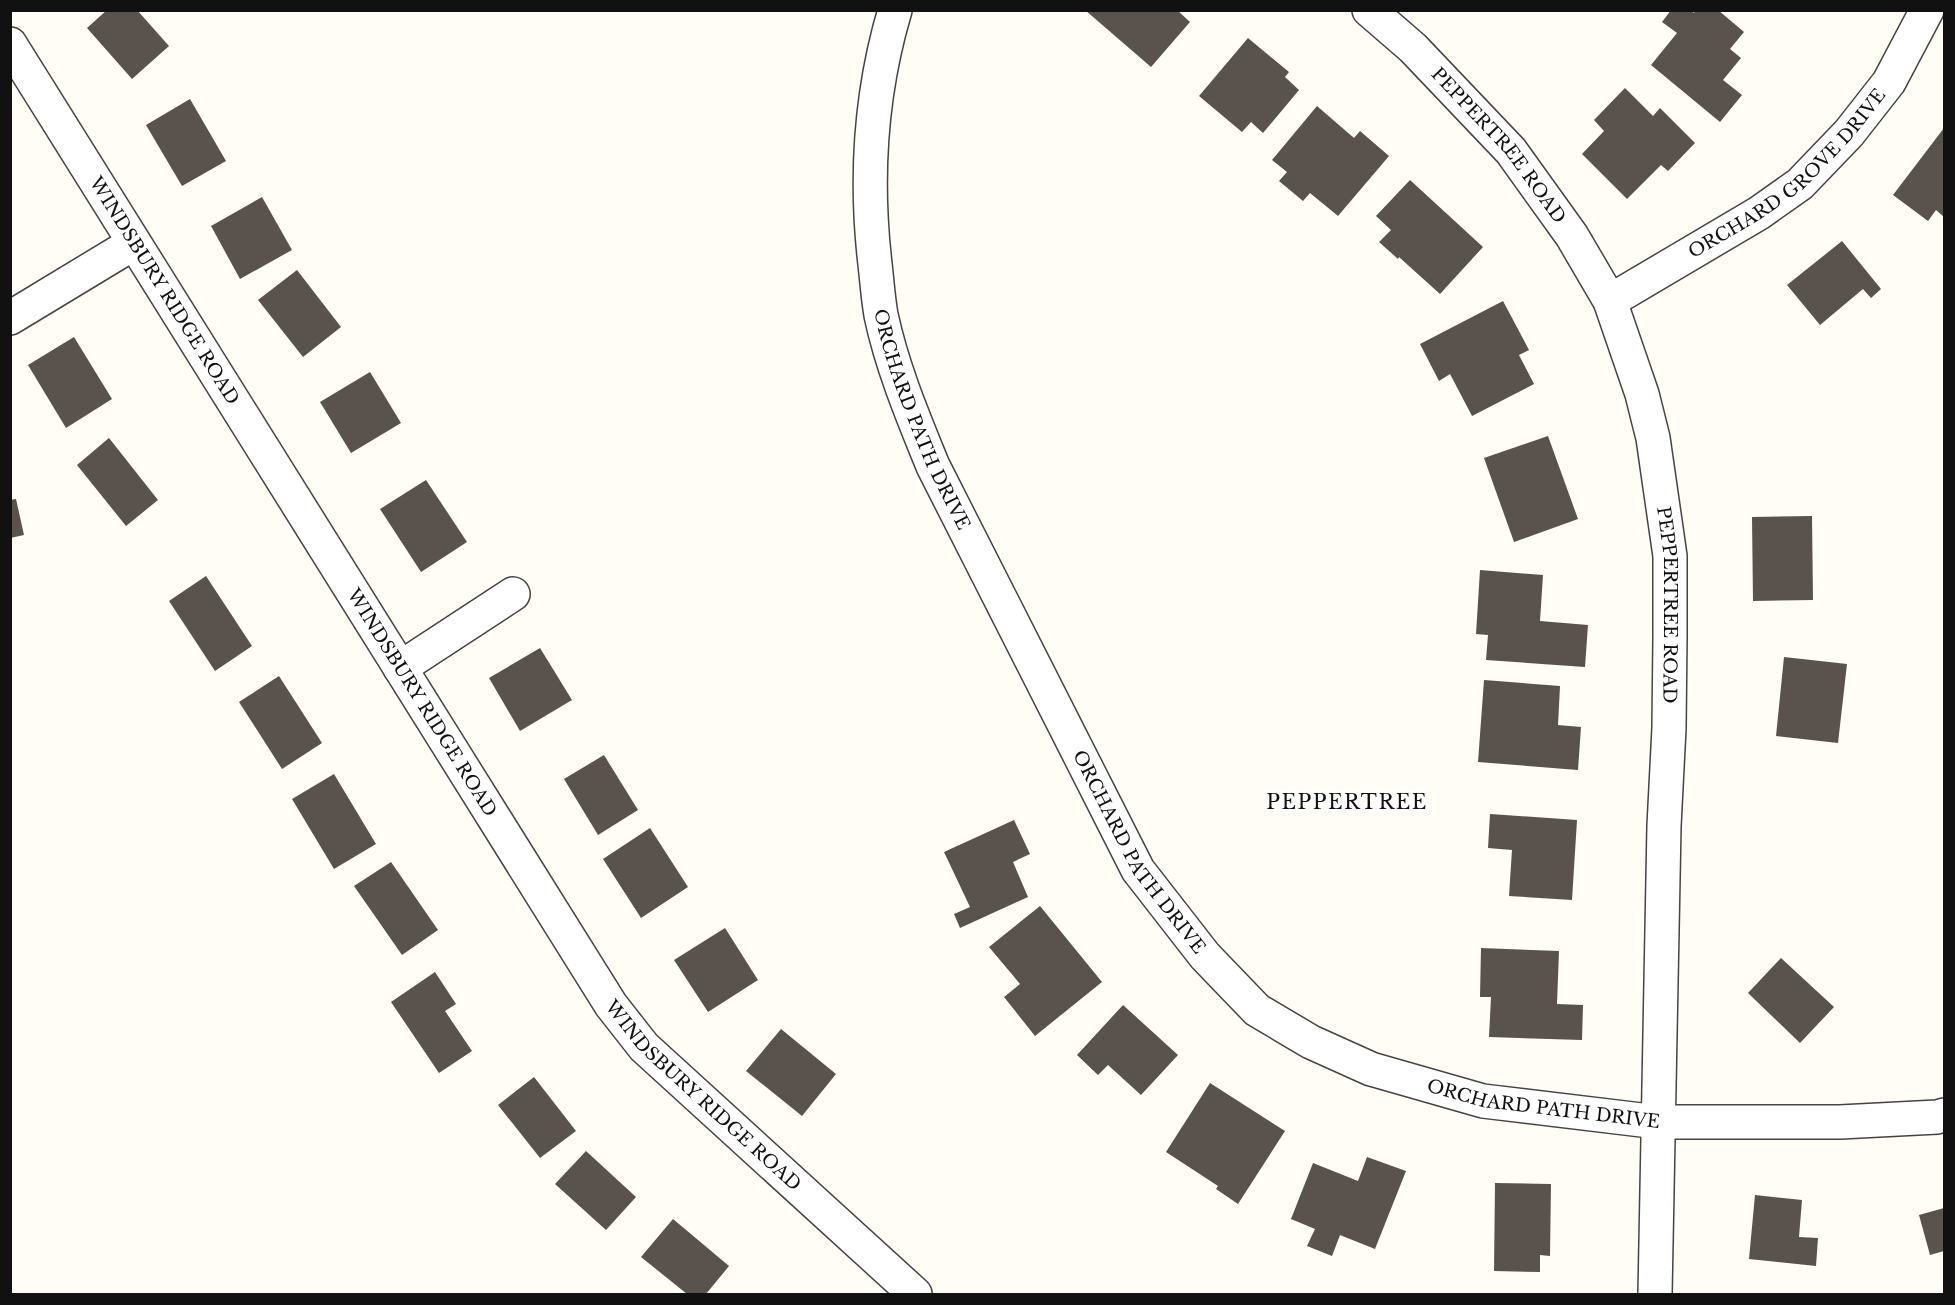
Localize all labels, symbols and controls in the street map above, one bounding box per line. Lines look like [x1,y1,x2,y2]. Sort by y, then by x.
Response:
street label: PEPPERTREE ROAD [1427,63,1570,228]
street label: ORCHARD GROVE DRIVE [1684,85,1890,263]
street label: WINDSBURY RIDGE ROAD [84,172,244,409]
street label: ORCHARD PATH DRIVE [869,307,975,533]
street label: PEPPERTREE ROAD [1652,505,1681,704]
street label: WINDSBURY RIDGE ROAD [342,584,501,821]
street label: ORCHARD PATH DRIVE [1068,747,1210,958]
district label: PEPPERTREE [1266,790,1428,814]
street label: WINDSBURY RIDGE ROAD [600,995,805,1195]
street label: ORCHARD PATH DRIVE [1424,1075,1661,1133]

